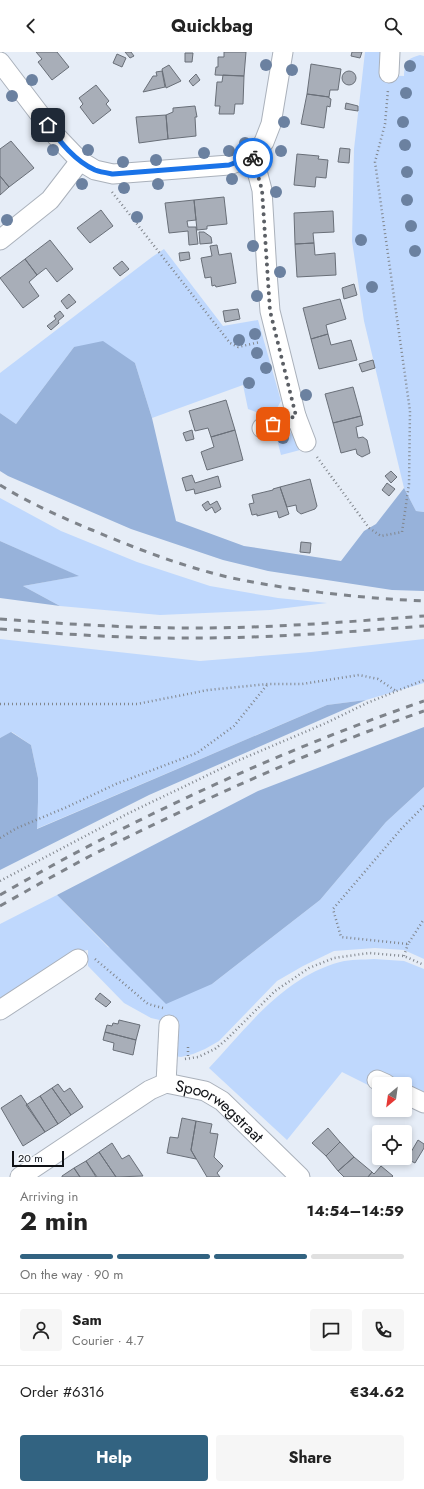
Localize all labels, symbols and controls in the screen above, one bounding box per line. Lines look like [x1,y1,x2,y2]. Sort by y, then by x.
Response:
text: Quickbag [171,13,253,39]
icon: back [20,15,42,37]
icon: search [382,15,404,37]
pin [31,108,65,142]
icon: home [37,114,59,136]
courier [233,138,273,178]
icon: bike [242,147,264,169]
pin [256,407,290,441]
icon: bag [262,413,284,435]
street label: Spoorwegstraat [173,1074,269,1148]
north arrow [372,1077,412,1117]
map controls [372,1077,412,1165]
button: locate [372,1125,412,1165]
scale bar [12,1149,64,1168]
text: 20 m [18,1150,43,1166]
text: Arriving in [20,1187,78,1206]
text: 14:54–14:59 [307,1200,404,1222]
text: 2 min [20,1202,88,1240]
text: On the way · 90 m [20,1265,123,1284]
button: person [20,1309,62,1351]
text: Sam [72,1309,102,1331]
button: chat [310,1309,352,1351]
button: phone [362,1309,404,1351]
text: Courier · 4.7 [72,1331,144,1350]
text: Order #6316 [20,1381,104,1403]
text: €34.62 [350,1381,404,1403]
button: Help [20,1435,208,1481]
button: Share [216,1435,404,1481]

